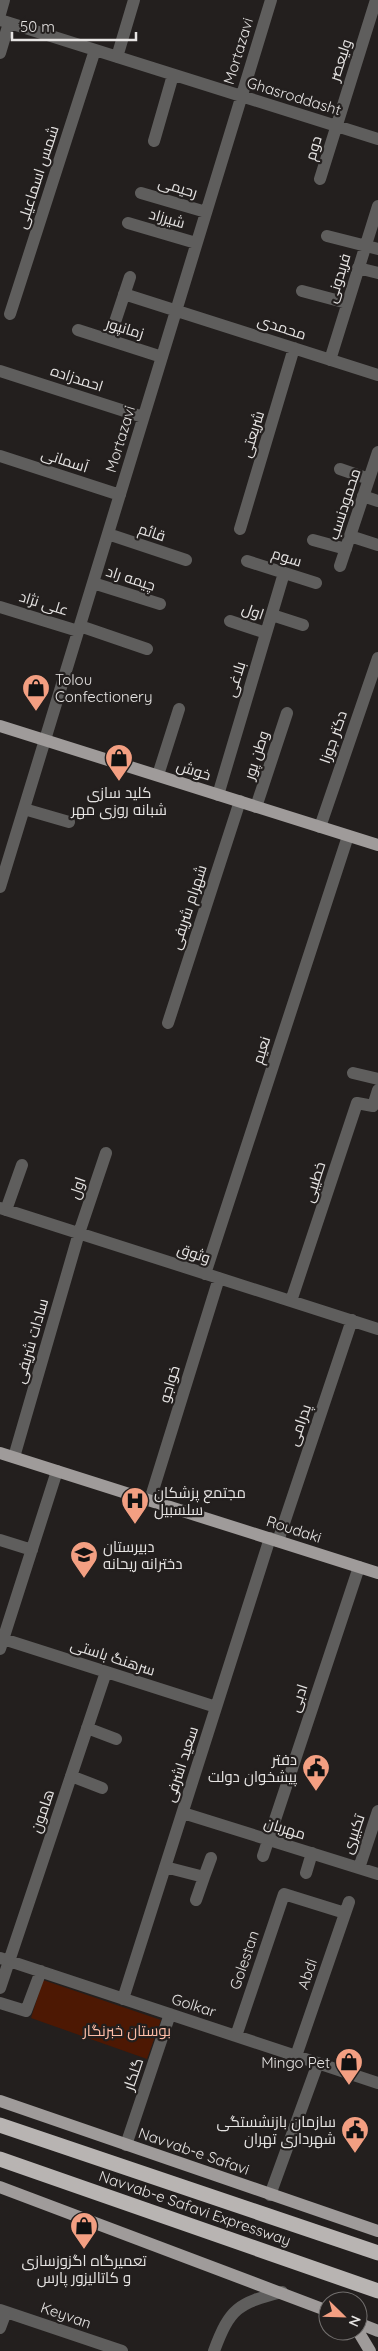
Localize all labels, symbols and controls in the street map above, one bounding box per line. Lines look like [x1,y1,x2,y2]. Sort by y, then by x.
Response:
scale bar [12,10,136,42]
street label: Mortazavi [219,15,257,87]
text: 50 m [20,17,55,36]
street label: ولیعصر [324,37,356,84]
street label: Ghasroddasht [245,73,343,119]
street label: شمس اسماعیلی [11,123,64,231]
street label: دوم [300,133,327,163]
street label: رحیمی [156,172,200,203]
street label: شیرزاد [147,204,187,232]
street label: فریدونی [321,251,356,305]
street label: محمدی [255,310,309,345]
street label: زمانپور [102,313,146,344]
street label: احمدزاده [48,361,106,395]
street label: Mortazavi [101,403,139,475]
street label: شریعتی [236,408,269,460]
street label: آسمانی [39,444,91,477]
street label: محمودنسب [324,466,364,542]
street label: قائم [136,519,168,546]
street label: سوم [269,543,304,572]
street label: چیمه راد [104,561,158,596]
street label: علی نژاد [17,587,71,620]
street label: اول [239,598,267,624]
street label: بلاغی [221,659,250,699]
place label: Tolou Confectionery [55,670,152,706]
shop icon: Tolou Confectionery [21,673,51,712]
street label: دکتر جوزا [315,708,351,766]
street label: وطن پور [239,728,274,783]
shop icon: کلید سازی شبانه روزی مهر [104,743,134,782]
street label: خوش [174,756,214,785]
place label: کلید سازی شبانه روزی مهر [70,783,167,820]
street label: شهرام شریفی [165,862,212,952]
street label: نعیم [248,1034,275,1066]
street label: خطیبی [299,1159,330,1205]
street label: اول [64,1174,90,1202]
street label: وثوق [175,1239,213,1268]
street label: سادات شریفی [10,1296,53,1386]
street label: خواجو [154,1363,184,1405]
street label: پدرامی [283,1402,316,1449]
place label: مجتمع پزشکان سلسبیل [154,1483,246,1520]
hospital icon: مجتمع پزشکان سلسبیل [120,1486,150,1525]
street label: Roudaki [264,1511,324,1547]
place label: دبیرستان دخترانه ریحانه [103,1537,182,1573]
school or university icon: دبیرستان دخترانه ریحانه [69,1540,99,1579]
street label: سرهنگ باستی [68,1634,158,1681]
street label: ادبی [285,1681,312,1715]
street label: سعید اشرفی [160,1724,203,1805]
place label: دفتر پیشخوان دولت [208,1750,297,1787]
public building icon: دفتر پیشخوان دولت [301,1753,331,1792]
street label: هامون [26,1787,59,1836]
street label: تکبیری [337,1812,370,1857]
street label: مهربان [262,1813,308,1844]
street label: Golestan [225,1928,263,1992]
street label: Abdi [293,1956,321,1992]
street label: Golkar [169,1989,219,2021]
park label: بوستان خبرنگار [82,2021,171,2041]
shop icon: Mingo Pet [334,2047,364,2086]
place label: Mingo Pet [261,2053,330,2072]
street label: گلکار [118,2055,147,2094]
place label: سازمان بازنشستگی شهرداری تهران [217,2112,336,2149]
public building icon: سازمان بازنشستگی شهرداری تهران [340,2115,370,2154]
street label: Navvab-e Safavi [136,2123,252,2179]
street label: Navvab-e Safavi Expressway [96,2166,294,2250]
shop icon: تعمیرگاه اگزوزسازی و کاتالیزور پارس [69,2211,99,2250]
place label: تعمیرگاه اگزوزسازی و کاتالیزور پارس [22,2251,146,2288]
north arrow [318,2291,368,2341]
street label: Keyvan [38,2297,94,2333]
text: N [345,2313,365,2329]

